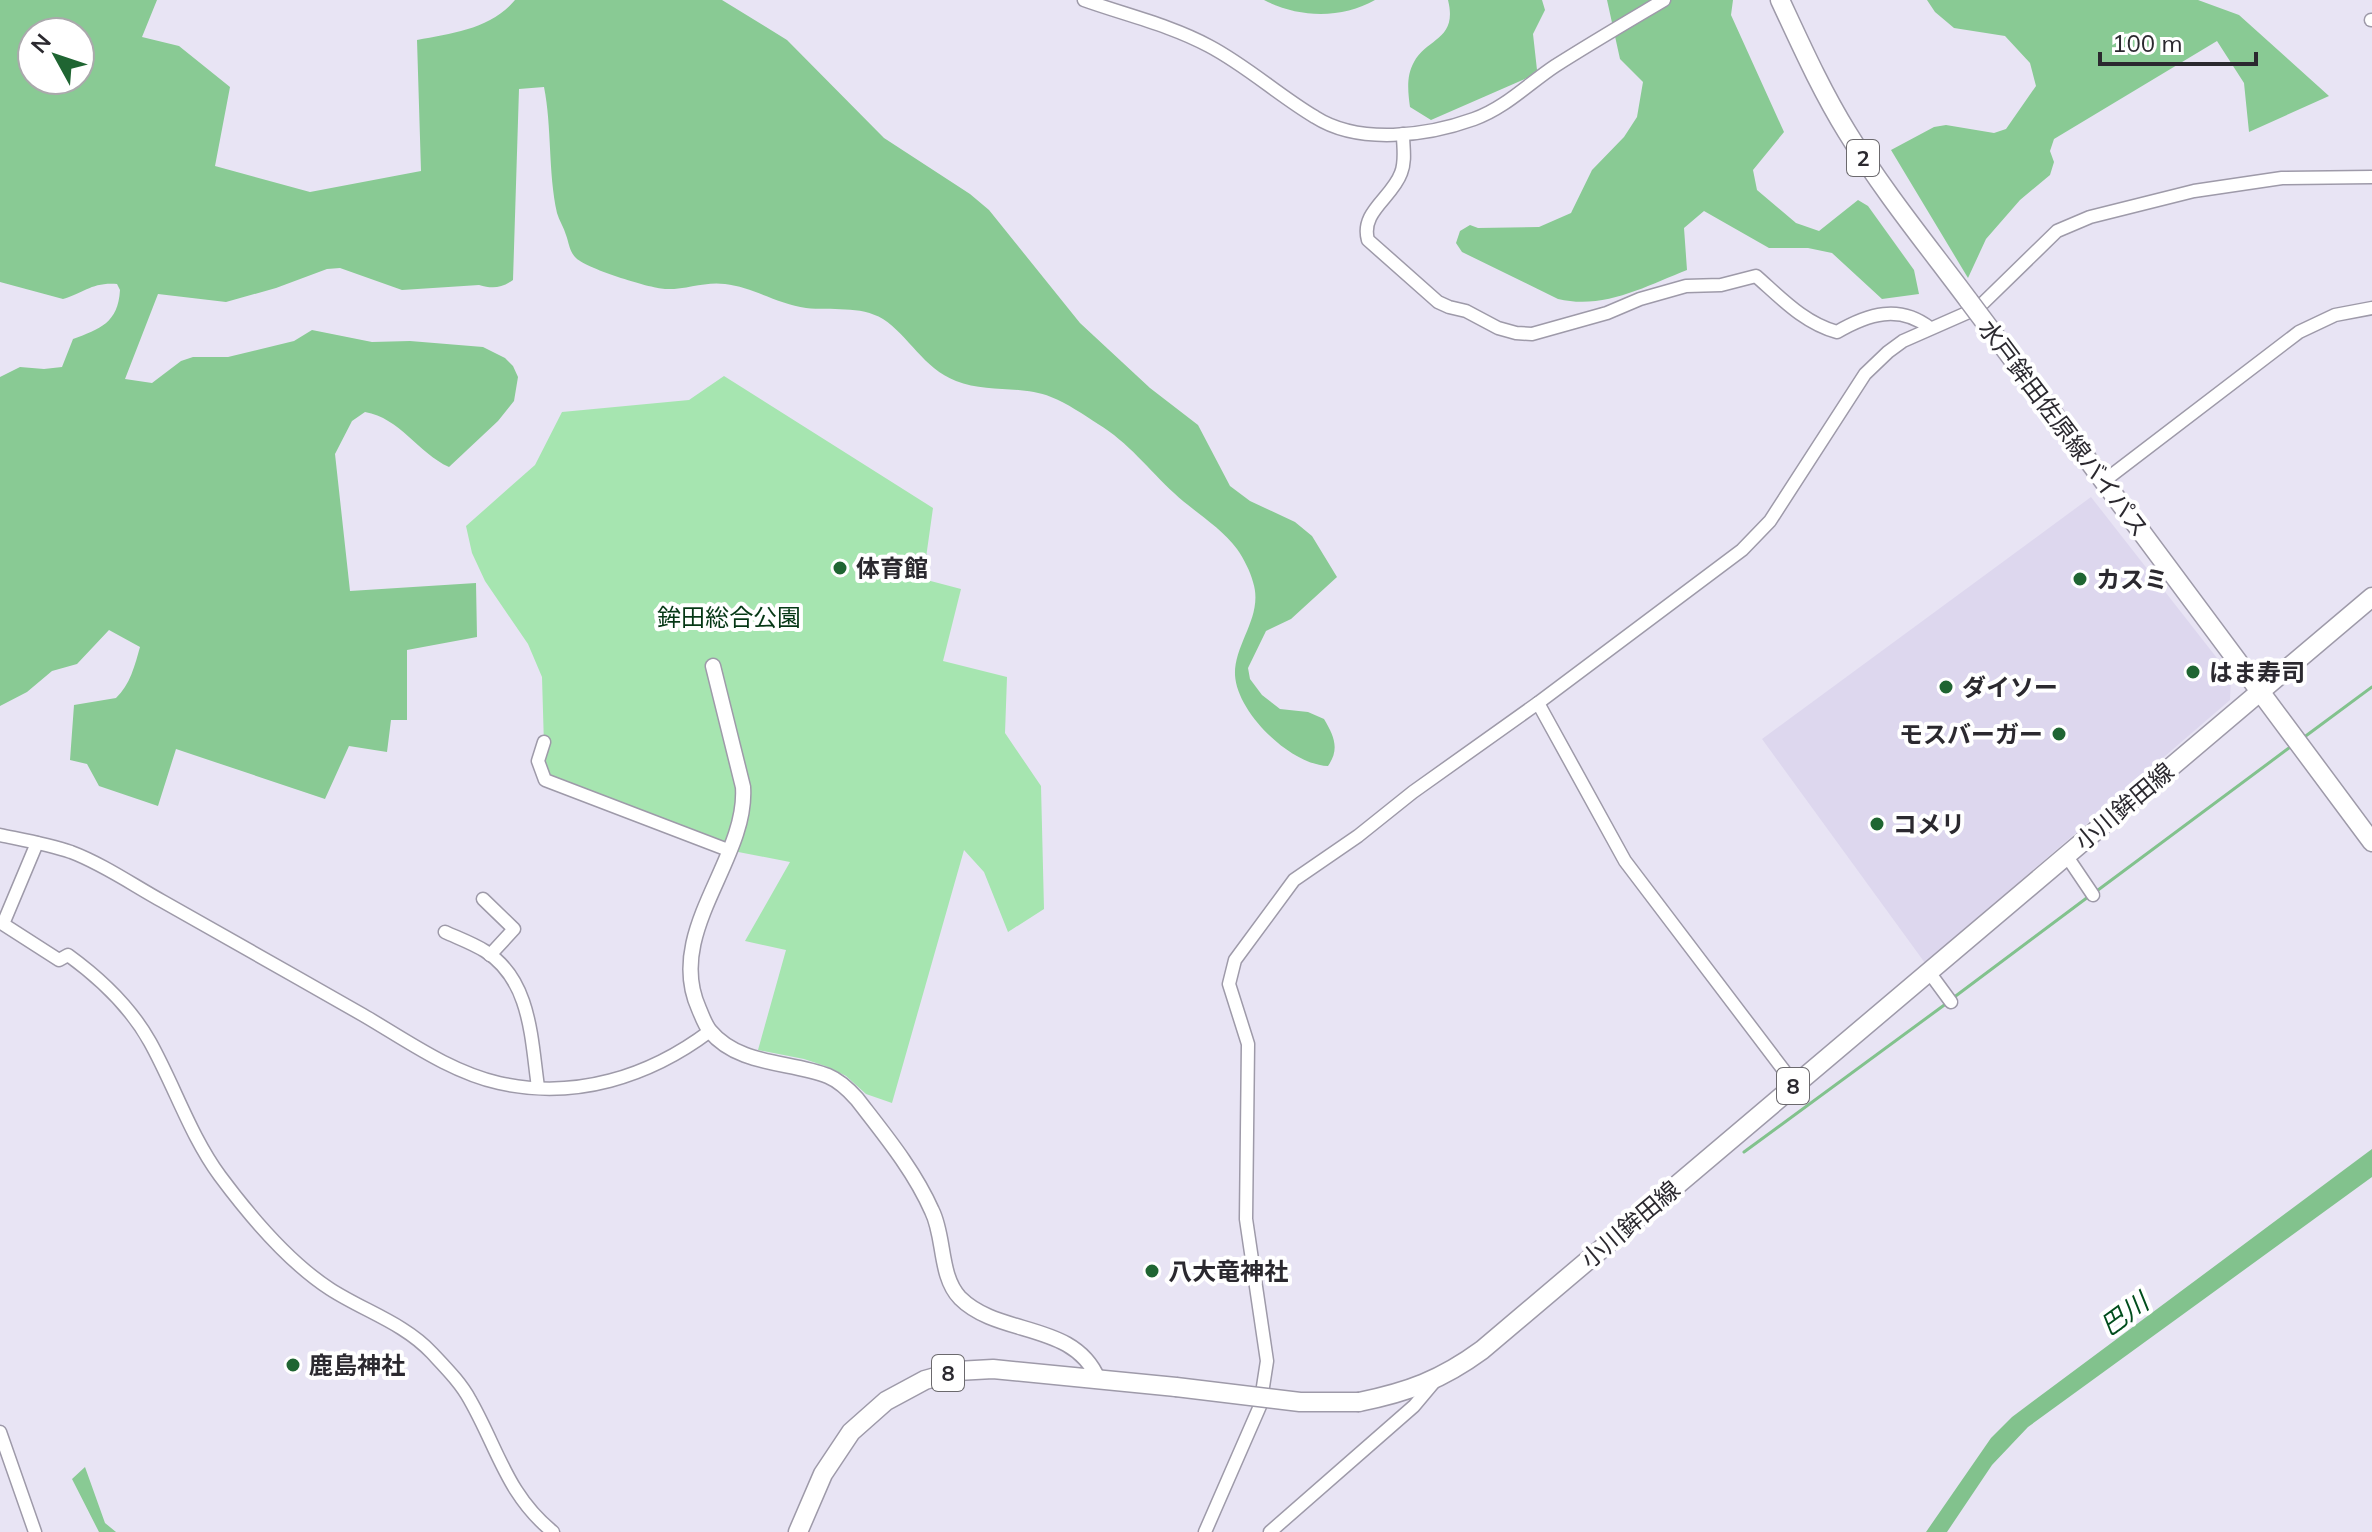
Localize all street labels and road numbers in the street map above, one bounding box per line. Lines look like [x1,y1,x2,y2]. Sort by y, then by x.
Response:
road number: 2 [1847,140,1879,176]
street label: 水戸鉾田佐原線バイパス [1973,314,2155,542]
street label: 小川鉾田線 [2068,756,2180,856]
road number: 8 [1777,1068,1809,1104]
street label: 小川鉾田線 [1574,1174,1686,1274]
road number: 8 [932,1355,964,1391]

